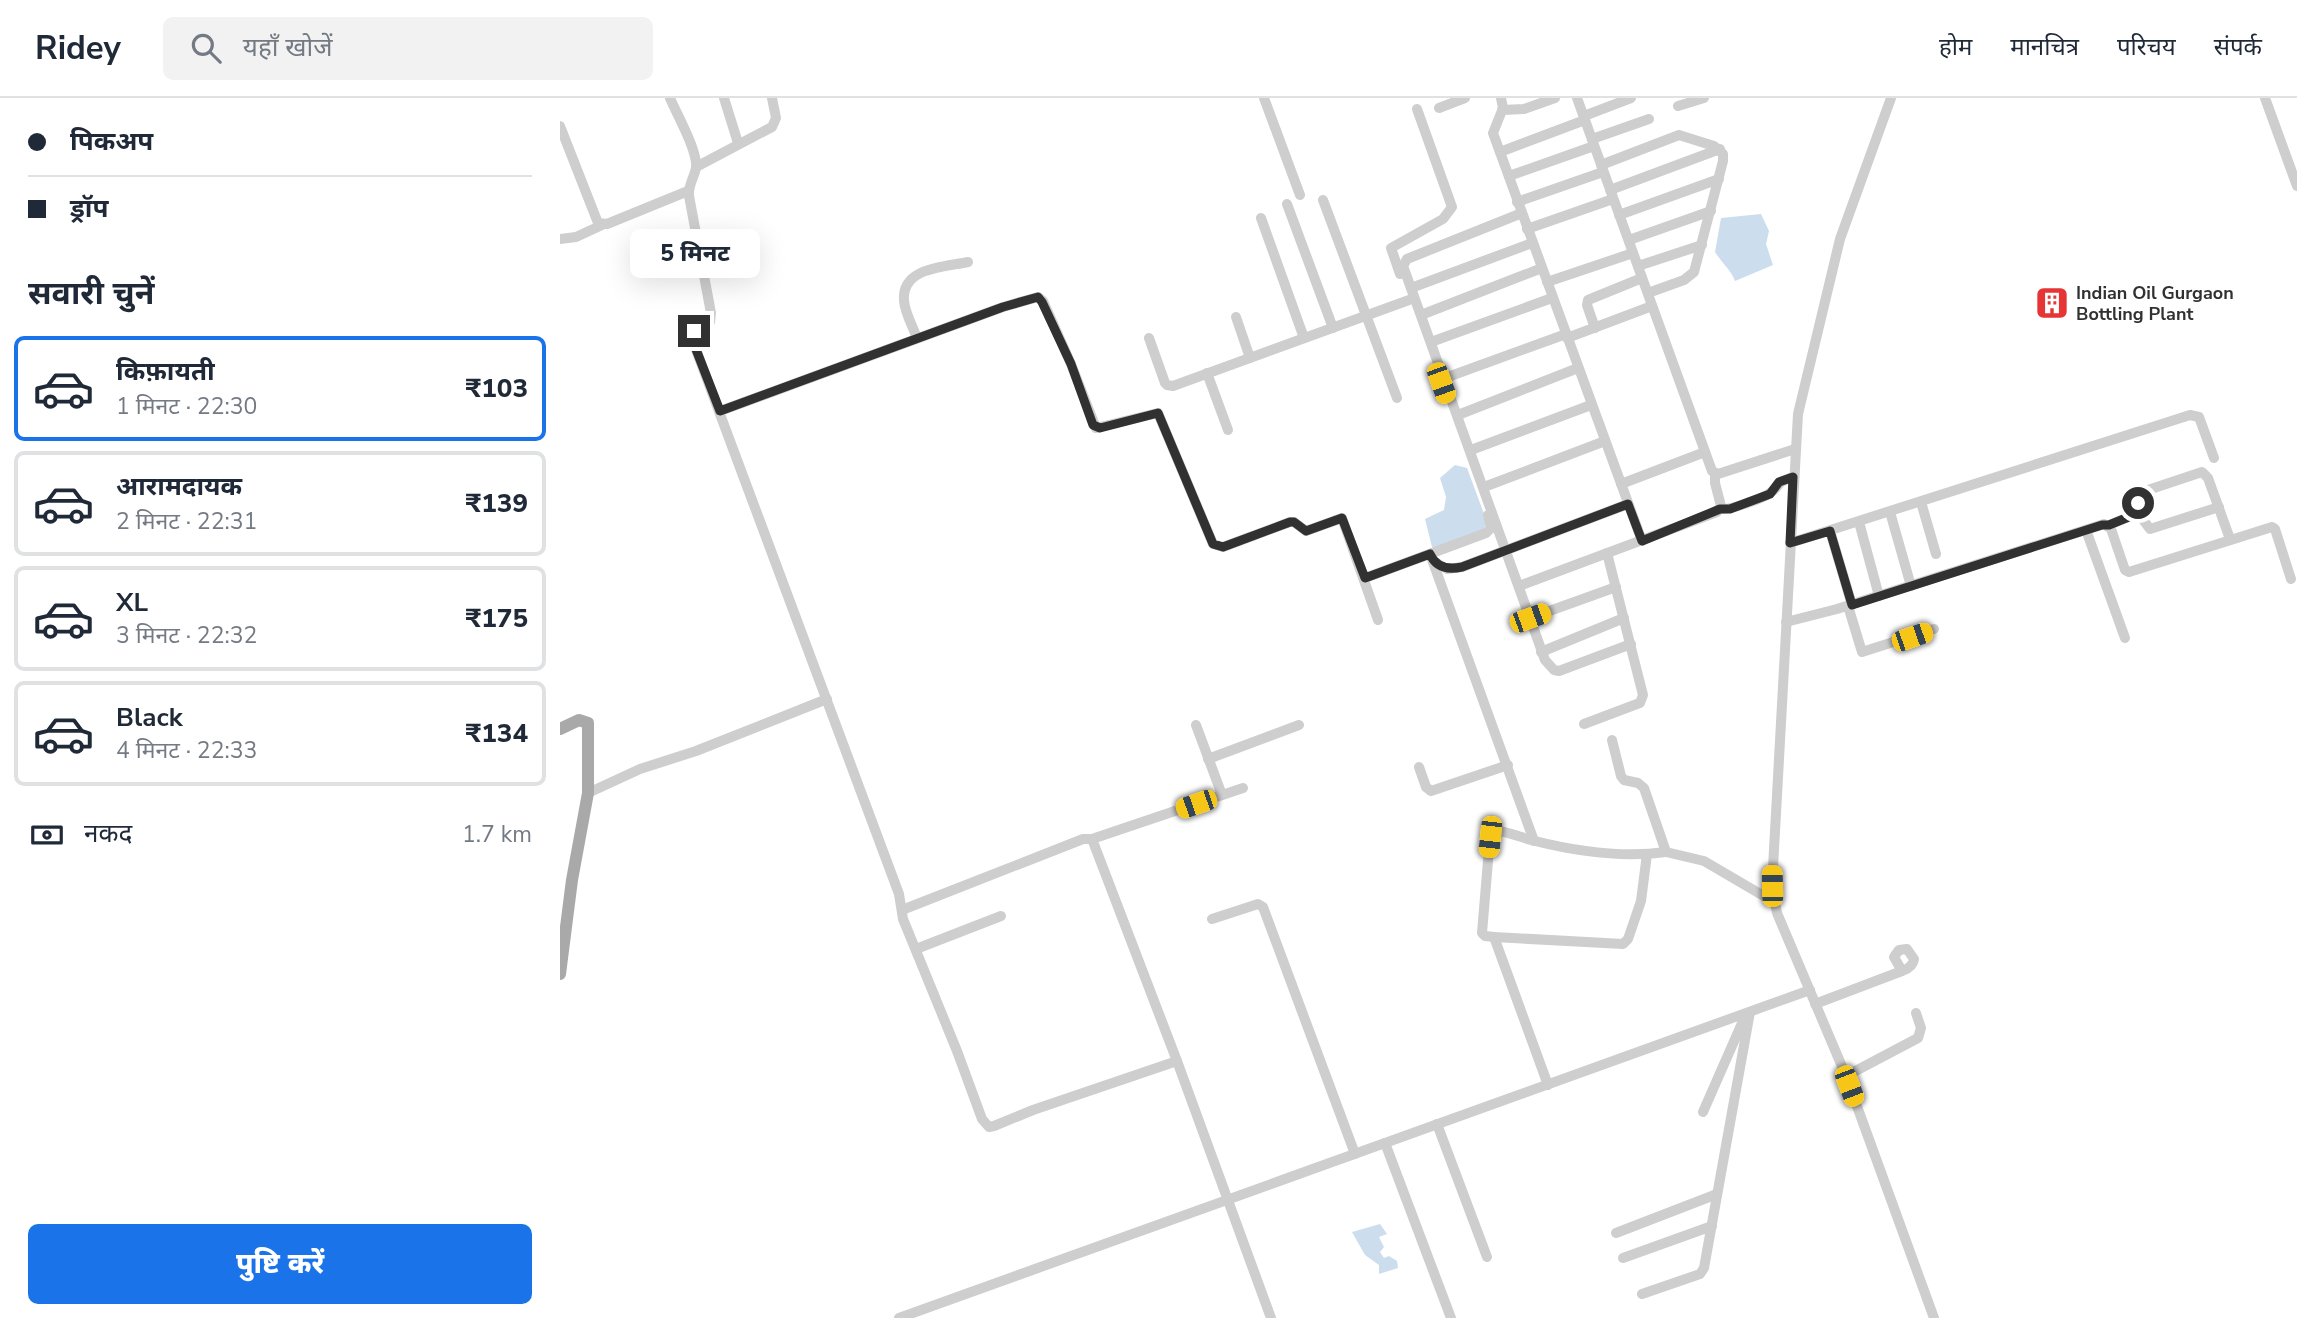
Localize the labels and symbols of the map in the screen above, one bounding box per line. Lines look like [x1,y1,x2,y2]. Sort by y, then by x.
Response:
callout: 5 मिनट [629,230,759,278]
place label: Indian Oil Gurgaon Bottling Plant [2076,281,2234,326]
building icon: Indian Oil Gurgaon Bottling Plant [2033,284,2071,322]
route end [678,315,710,347]
car [1424,360,1459,406]
route start [2122,487,2154,519]
car [1507,601,1554,635]
car [1889,620,1936,654]
car [1173,787,1220,821]
car [1478,815,1503,859]
car [1762,865,1783,907]
car [1832,1063,1867,1109]

